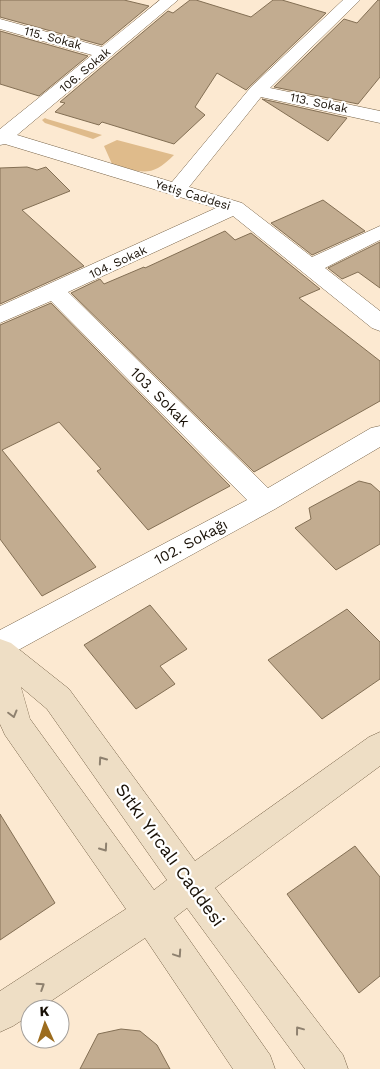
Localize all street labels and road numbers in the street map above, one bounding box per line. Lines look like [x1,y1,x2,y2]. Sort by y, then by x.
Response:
street label: 115. Sokak [23,24,83,52]
street label: 106. Sokak [57,45,113,95]
street label: 113. Sokak [289,90,349,116]
street label: Yetiş Caddesi [154,177,232,213]
street label: 104. Sokak [87,243,149,281]
street label: 103. Sokak [127,364,194,431]
street label: 102. Sokağı [151,515,231,569]
street label: Sıtkı Yırcalı Caddesi [111,779,229,930]

